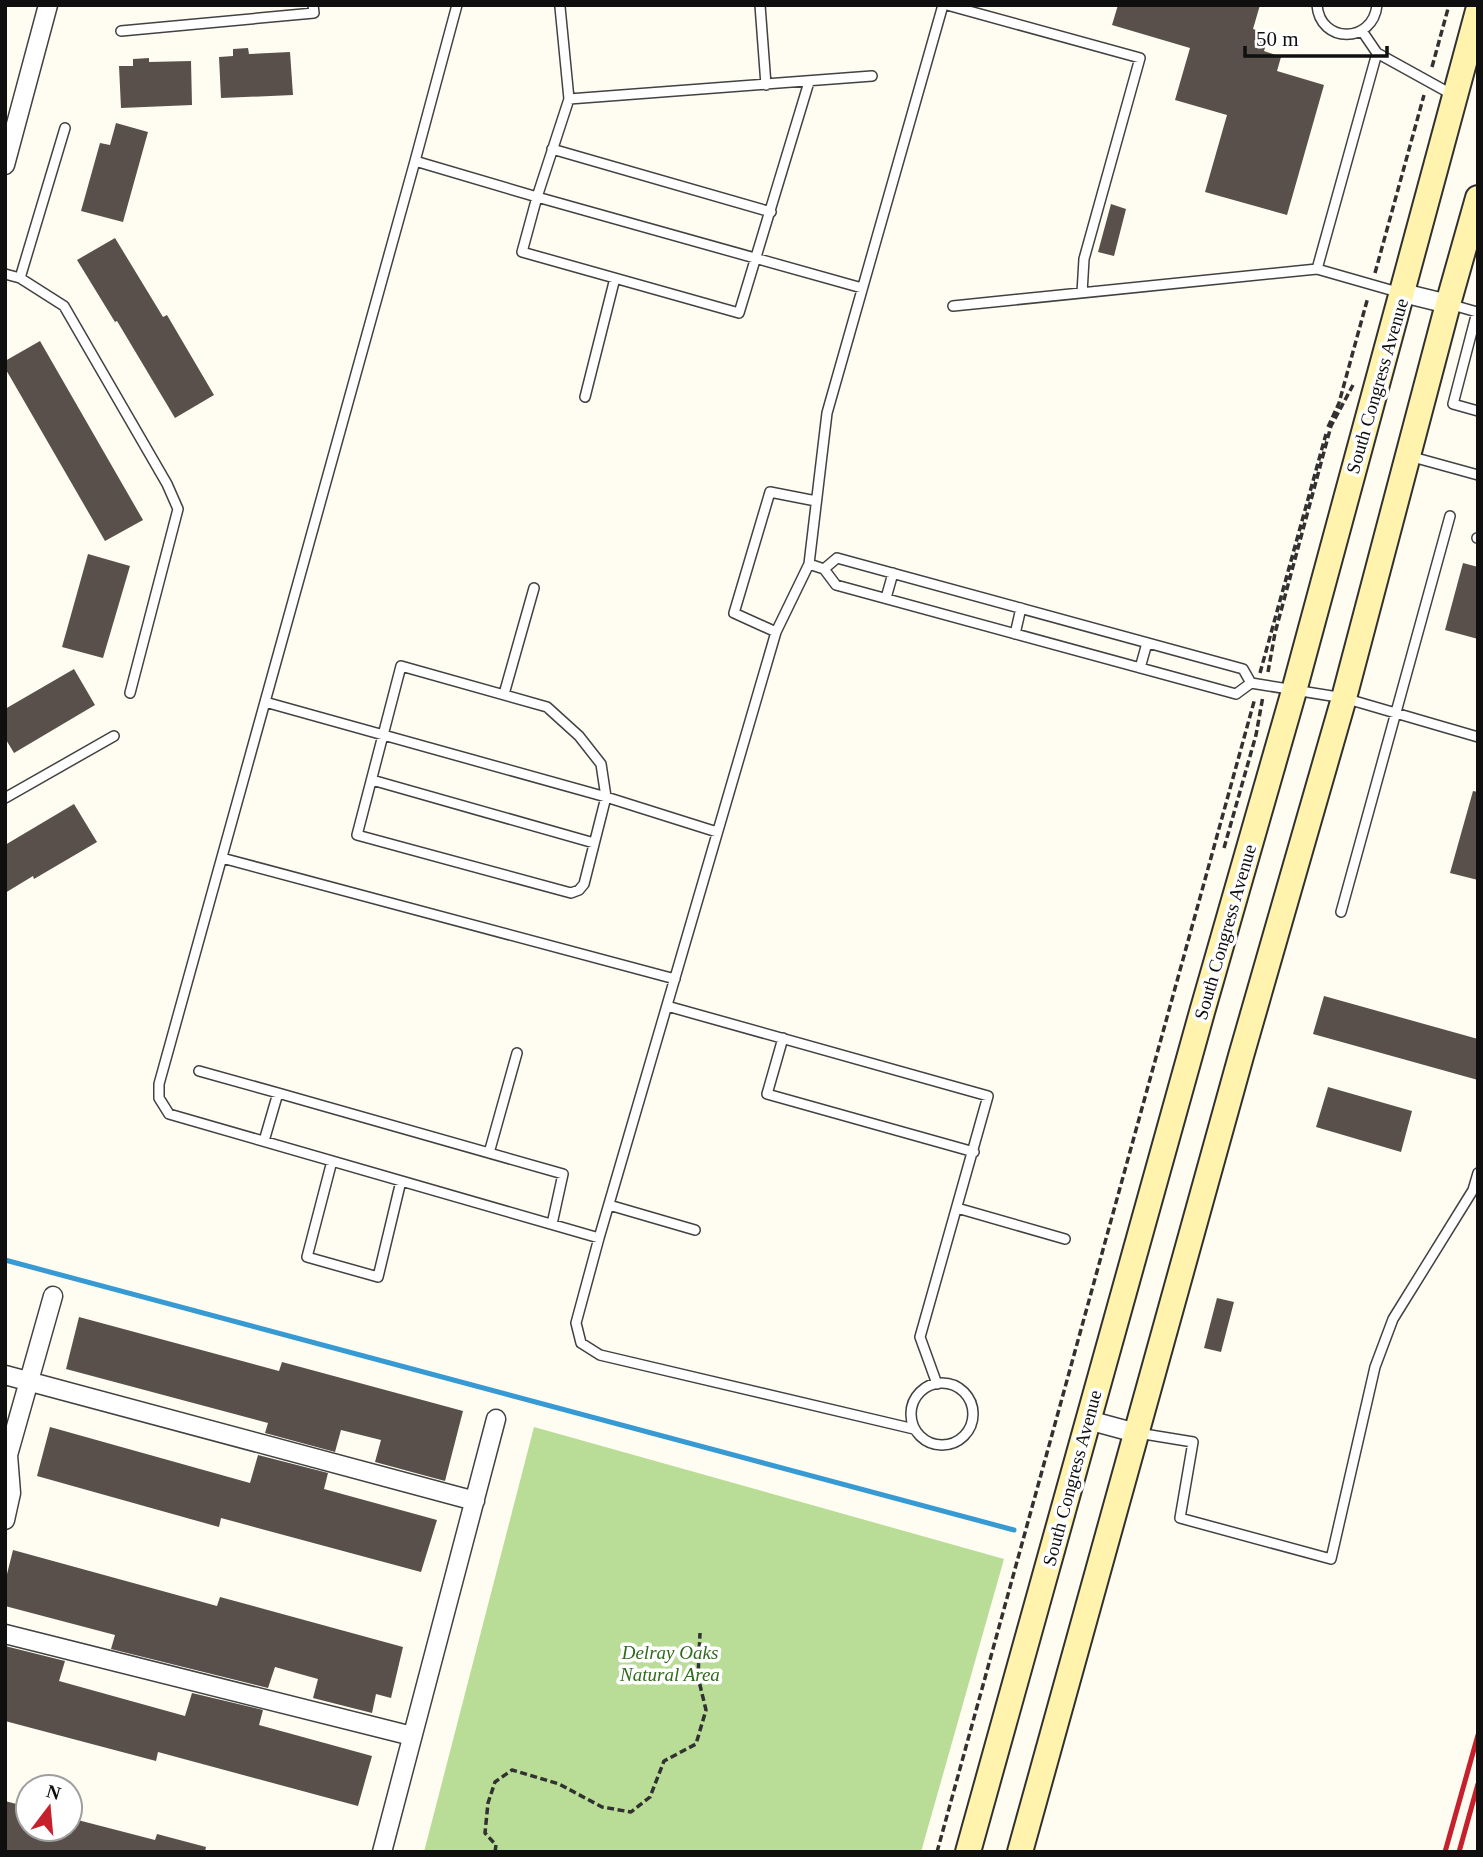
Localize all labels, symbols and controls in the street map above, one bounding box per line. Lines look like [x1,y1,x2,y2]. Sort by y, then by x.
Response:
scale bar [1245,14,1387,58]
text: 50 m [1256,27,1299,51]
street label: South Congress Avenue [1342,296,1412,476]
street label: South Congress Avenue [1190,842,1260,1022]
street label: South Congress Avenue [1038,1388,1106,1568]
park label: Delray Oaks Natural Area [619,1642,720,1685]
north arrow [14,1773,84,1843]
text: N [44,1780,63,1804]

